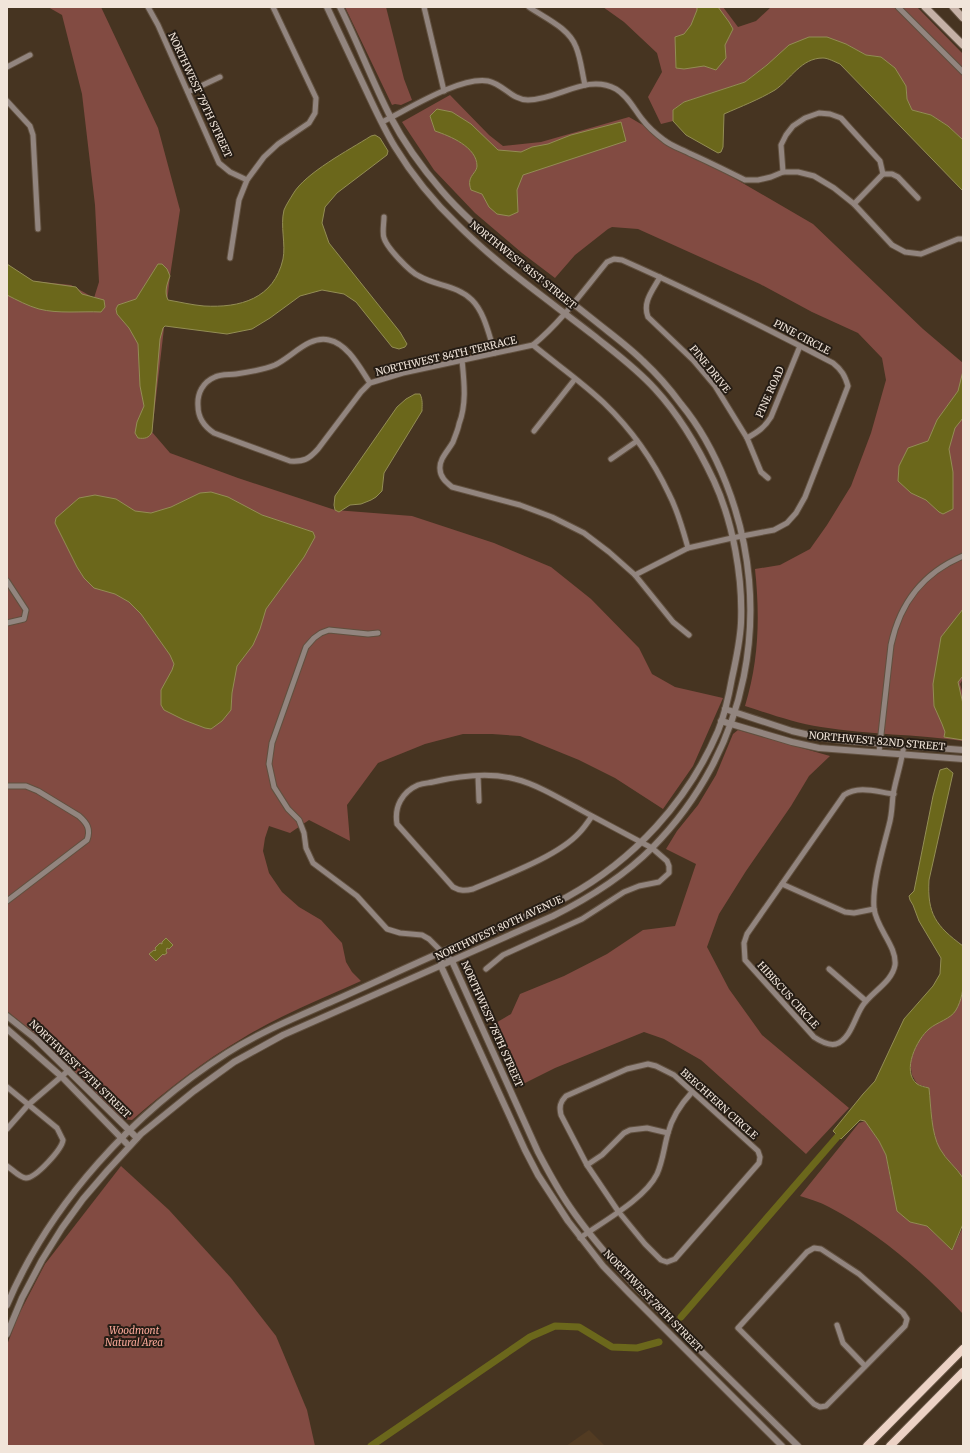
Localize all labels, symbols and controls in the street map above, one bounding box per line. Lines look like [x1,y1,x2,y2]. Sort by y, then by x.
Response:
street label: NORTHWEST 79TH STREET [165,30,235,160]
street label: NORTHWEST 81ST STREET [467,218,579,312]
street label: PINE CIRCLE [771,317,833,358]
street label: NORTHWEST 84TH TERRACE [374,333,518,379]
street label: PINE DRIVE [687,342,734,396]
street label: PINE ROAD [753,364,787,420]
street label: NORTHWEST 82ND STREET [808,729,946,753]
street label: NORTHWEST 80TH AVENUE [433,892,565,963]
street label: NORTHWEST 78TH STREET [458,959,526,1089]
street label: HIBISCUS CIRCLE [754,959,822,1032]
street label: NORTHWEST 75TH STREET [26,1017,134,1121]
street label: BEECHFERN CIRCLE [678,1066,761,1143]
street label: NORTHWEST 78TH STREET [601,1247,705,1355]
park label: Woodmont Natural Area [105,1324,163,1349]

